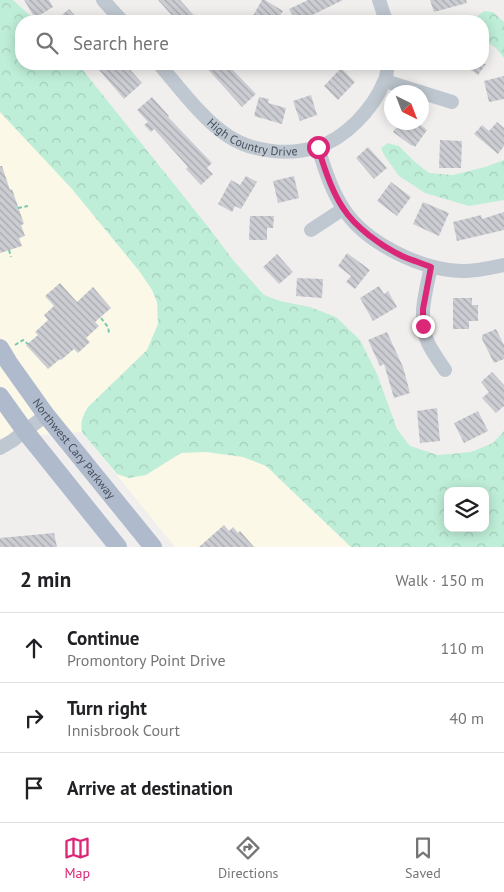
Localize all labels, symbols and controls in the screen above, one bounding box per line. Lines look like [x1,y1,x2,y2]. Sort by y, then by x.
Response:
search box [15,15,489,70]
icon: search [33,29,61,57]
text: Search here [73,31,169,55]
north arrow [384,85,429,130]
street label: High Country Drive [204,115,298,159]
route start [307,136,330,159]
route end [412,315,435,338]
street label: Northwest Cary Parkway [30,395,119,502]
map controls [444,487,489,532]
button: layers [444,487,489,532]
text: 2 min [20,566,71,593]
text: Walk · 150 m [395,570,484,590]
text: Continue [67,626,139,650]
icon: ahead [20,634,48,662]
text: 110 m [441,638,484,658]
text: Promontory Point Drive [67,650,226,670]
text: Turn right [67,696,147,720]
icon: right [20,704,48,732]
text: 40 m [449,708,484,728]
text: Innisbrook Court [67,720,180,740]
icon: arrive [20,774,48,802]
text: Arrive at destination [67,776,233,800]
tab: Map [63,834,91,882]
tab: Directions [218,834,278,882]
tab: Saved [405,834,441,882]

